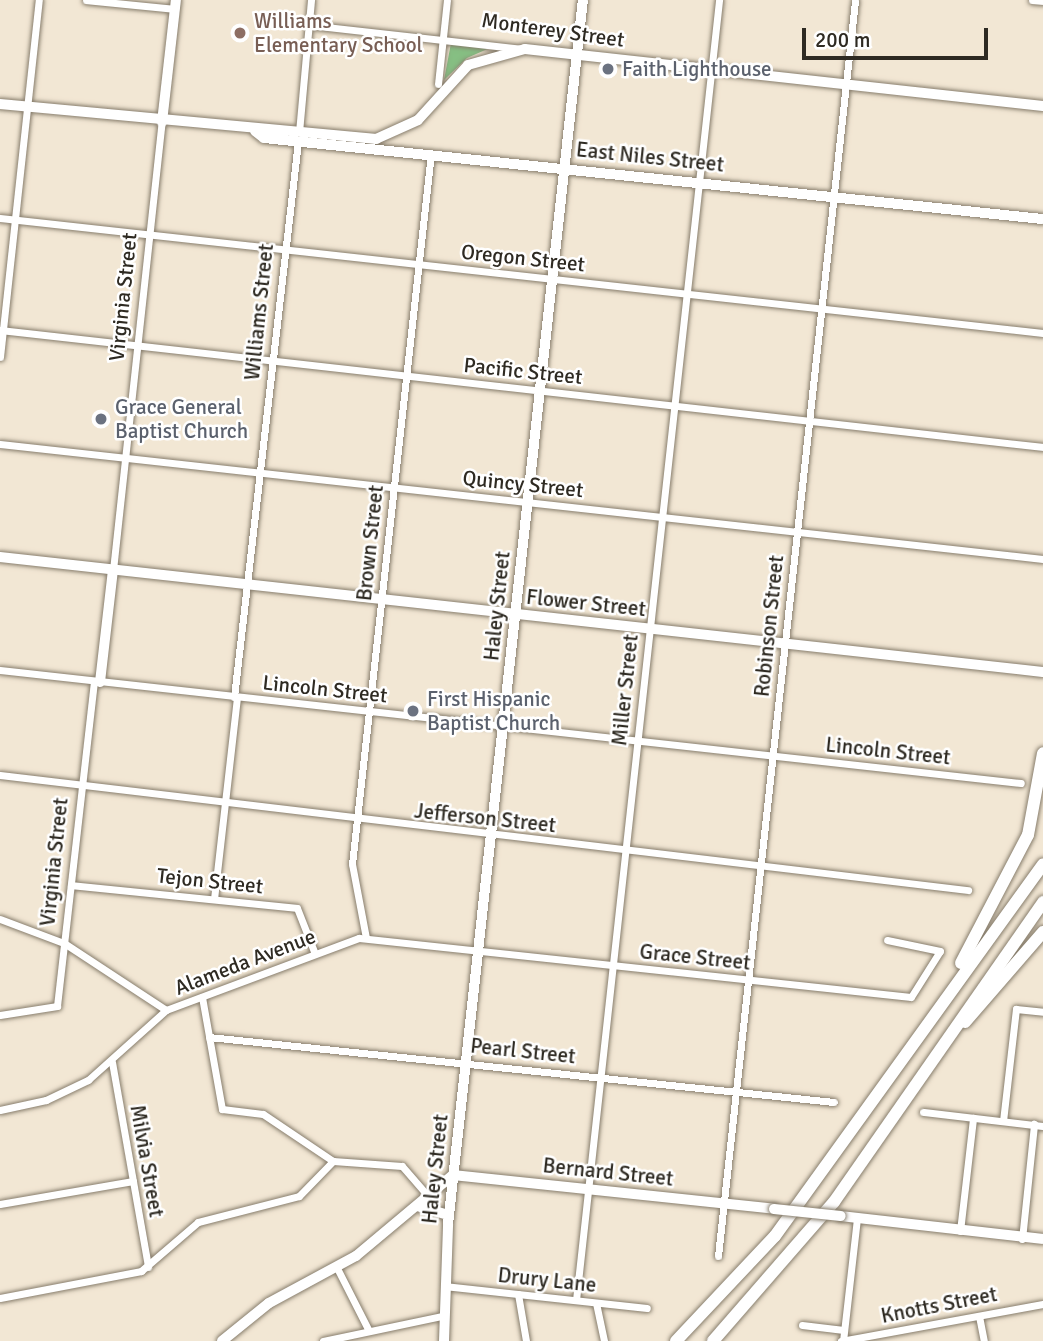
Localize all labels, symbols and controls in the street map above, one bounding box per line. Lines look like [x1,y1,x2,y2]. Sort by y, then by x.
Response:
place label: Williams Elementary School [254,8,423,58]
street label: Monterey Street [480,8,626,52]
scale bar [805,14,990,58]
marker: Williams Elementary School [232,25,248,41]
text: 200 m [815,27,870,53]
place label: Faith Lighthouse [622,56,772,82]
marker: Faith Lighthouse [600,61,616,77]
street label: East Niles Street [575,137,725,177]
street label: Virginia Street [104,231,142,363]
street label: Oregon Street [460,239,586,277]
street label: Williams Street [239,242,279,382]
street label: Pacific Street [462,352,584,390]
place label: Grace General Baptist Church [115,394,248,444]
marker: Grace General Baptist Church [93,411,109,427]
street label: Quincy Street [461,465,585,503]
street label: Brown Street [351,484,389,602]
street label: Haley Street [479,550,515,662]
street label: Robinson Street [749,554,789,698]
street label: Flower Street [525,584,647,622]
street label: Miller Street [607,633,643,747]
street label: Lincoln Street [261,670,389,708]
place label: First Hispanic Baptist Church [427,686,560,736]
marker: First Hispanic Baptist Church [405,703,421,719]
street label: Lincoln Street [824,732,952,770]
street label: Virginia Street [35,796,73,928]
street label: Jefferson Street [413,798,557,838]
street label: Tejon Street [156,863,264,899]
street label: Alameda Avenue [171,924,319,1000]
street label: Grace Street [638,939,752,975]
street label: Pearl Street [469,1033,577,1069]
street label: Milvia Street [125,1103,169,1219]
street label: Haley Street [417,1113,453,1225]
street label: Bernard Street [542,1153,674,1191]
street label: Drury Lane [497,1262,597,1298]
street label: Knotts Street [879,1281,999,1329]

